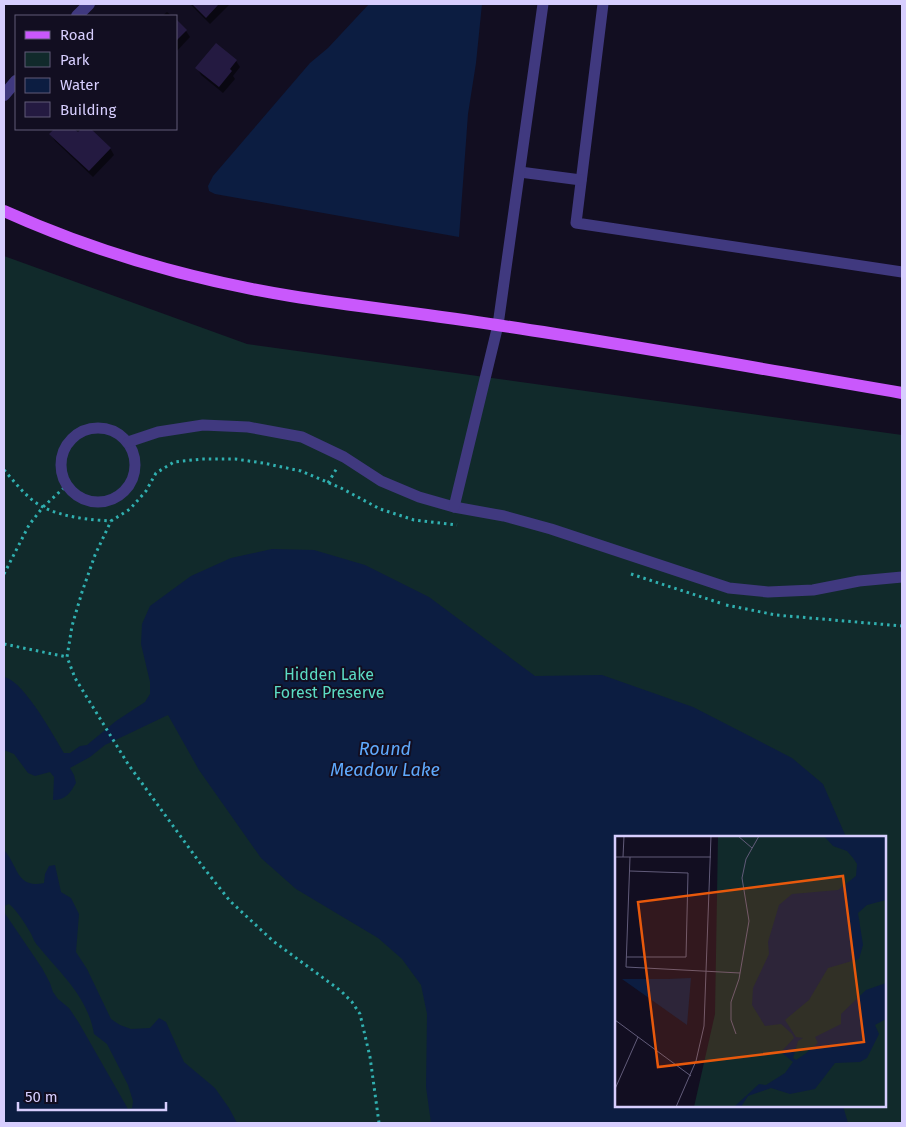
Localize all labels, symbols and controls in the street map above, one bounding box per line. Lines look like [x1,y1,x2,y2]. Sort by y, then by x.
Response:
legend [15,15,178,130]
text: Road [60,26,95,44]
text: Park [60,51,90,69]
text: Water [60,76,99,94]
text: Building [60,101,116,119]
park label: Hidden Lake Forest Preserve [274,665,384,702]
water label: Round Meadow Lake [330,738,440,781]
inset map [615,836,886,1107]
scale bar [18,1080,165,1112]
text: 50 m [25,1088,58,1106]

